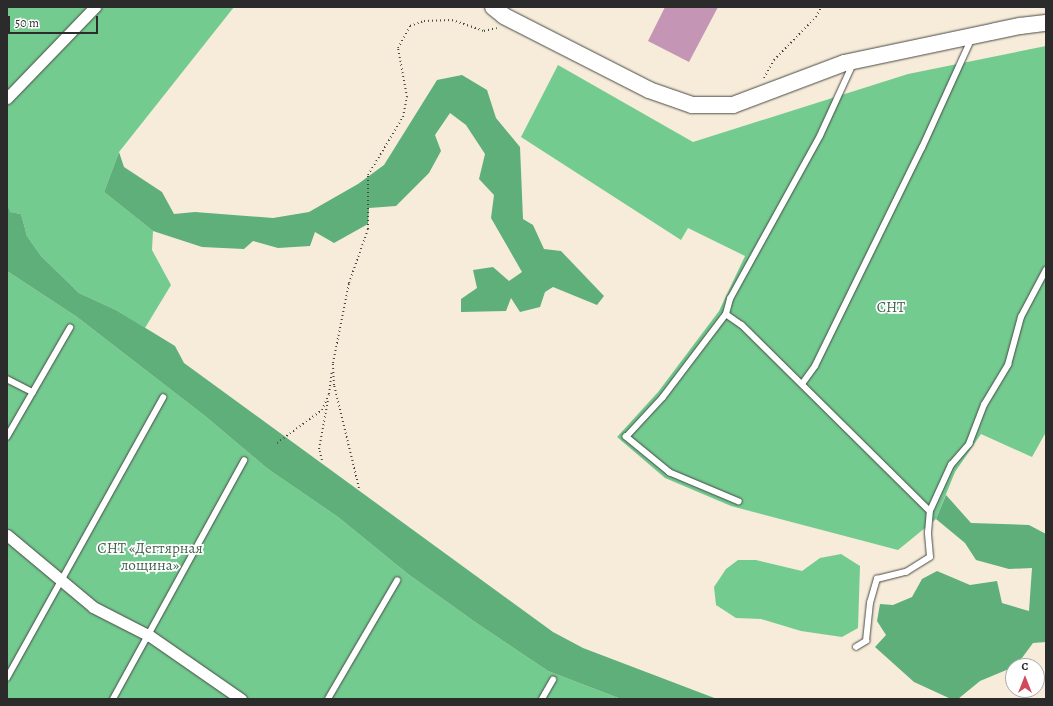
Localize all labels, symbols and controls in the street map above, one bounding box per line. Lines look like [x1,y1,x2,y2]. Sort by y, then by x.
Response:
scale bar [10,8,100,34]
text: 50 m [15,15,39,31]
park label: СНТ [877,299,905,317]
park label: СНТ «Дегтярная лощина» [97,539,203,574]
north arrow [1005,658,1045,698]
text: С [1022,659,1028,674]

